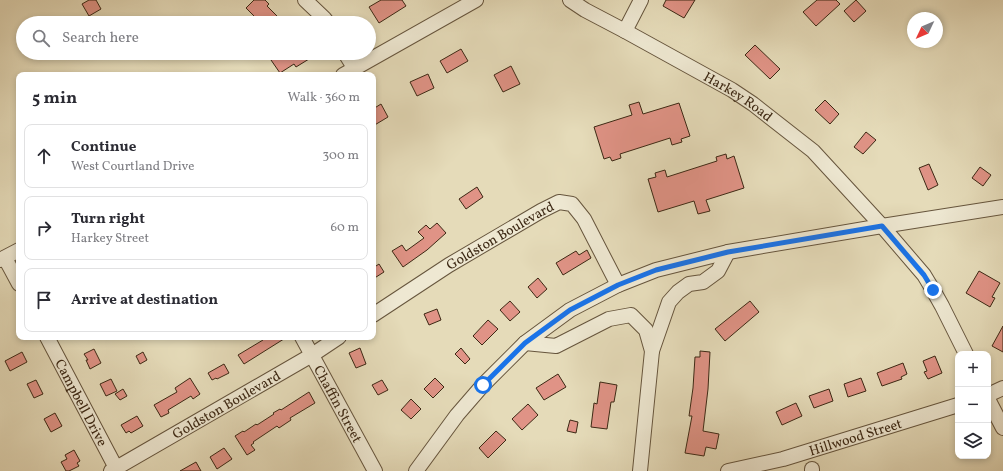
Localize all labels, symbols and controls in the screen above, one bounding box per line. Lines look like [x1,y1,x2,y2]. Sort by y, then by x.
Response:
north arrow [907,12,943,48]
search box [16,16,376,60]
icon: search [30,27,52,49]
text: Search here [62,28,139,49]
street label: Harkey Road [700,68,776,127]
text: 5 min [32,87,77,110]
text: Walk · 360 m [288,89,360,107]
text: Continue [71,137,136,158]
icon: ahead [33,145,55,167]
text: 300 m [323,147,359,165]
text: West Courtland Drive [71,158,194,176]
street label: Goldston Boulevard [443,198,558,275]
text: Turn right [71,209,145,230]
icon: right [33,217,55,239]
text: 60 m [331,219,359,237]
text: Harkey Street [71,230,149,248]
route end [924,281,942,299]
icon: arrive [33,289,55,311]
text: Arrive at destination [71,290,218,311]
map controls [955,351,991,459]
button: + [955,351,991,387]
street label: Campbell Drive [49,356,111,450]
street label: Chaffin Street [308,362,366,447]
street label: Goldston Boulevard [169,367,285,445]
route start [474,376,492,394]
button: − [955,387,991,423]
street label: Hillwood Street [807,415,905,461]
button: layers [955,423,991,459]

